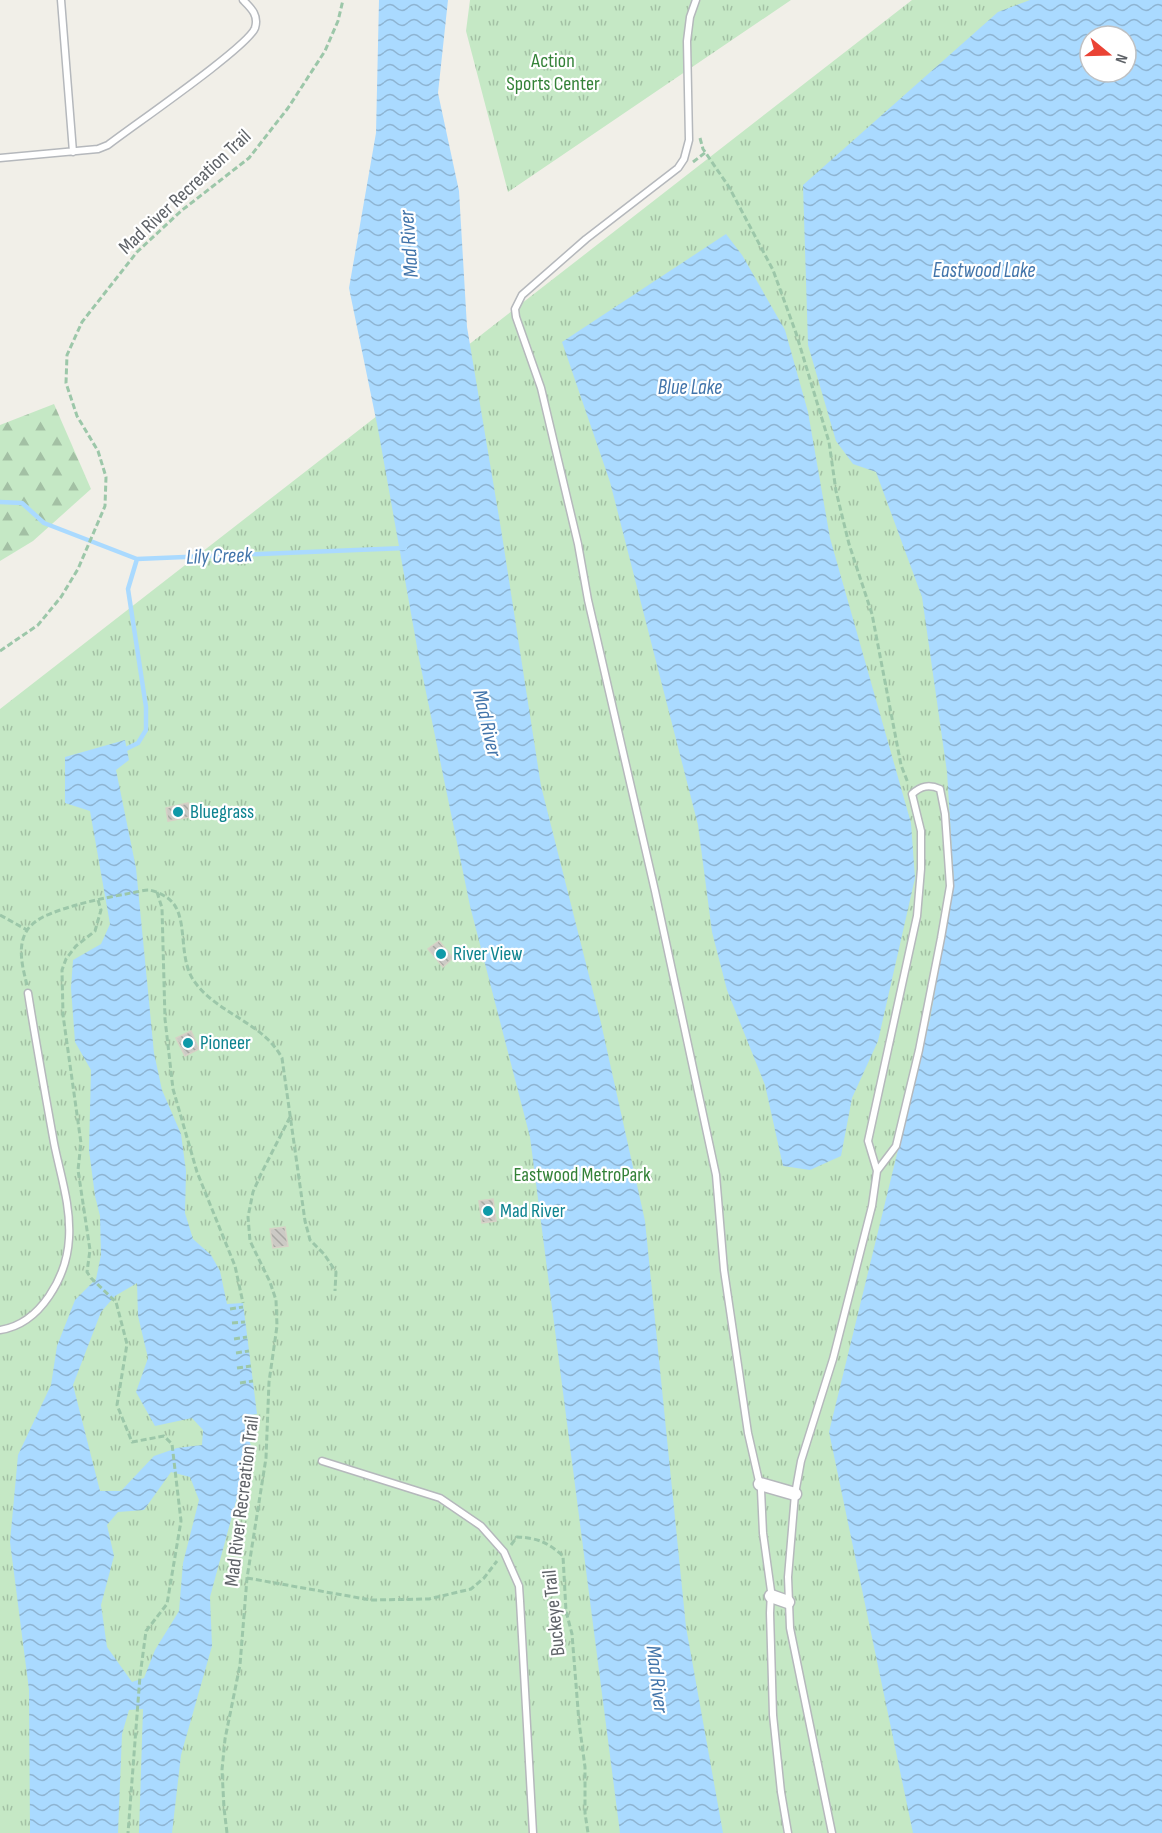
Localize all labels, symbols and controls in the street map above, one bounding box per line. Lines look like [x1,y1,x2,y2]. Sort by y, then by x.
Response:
north arrow [1078,24,1138,84]
park label: Action Sports Center [506,49,600,96]
text: N [1110,51,1131,66]
street label: Mad River Recreation Trail [114,125,256,259]
water label: Mad River [394,208,424,279]
water label: Eastwood Lake [933,258,1035,283]
water label: Blue Lake [658,375,722,400]
water label: Lily Creek [185,542,254,570]
water label: Mad River [467,687,507,760]
place label: Bluegrass [190,800,254,824]
marker: Bluegrass [171,805,185,819]
place label: River View [453,942,522,966]
marker: River View [434,947,448,961]
place label: Pioneer [200,1031,251,1055]
marker: Pioneer [181,1036,195,1050]
park label: Eastwood MetroPark [513,1163,651,1187]
place label: Mad River [500,1199,566,1223]
marker: Mad River [481,1204,495,1218]
street label: Mad River Recreation Trail [220,1414,264,1588]
street label: Buckeye Trail [538,1569,570,1657]
water label: Mad River [640,1644,674,1715]

